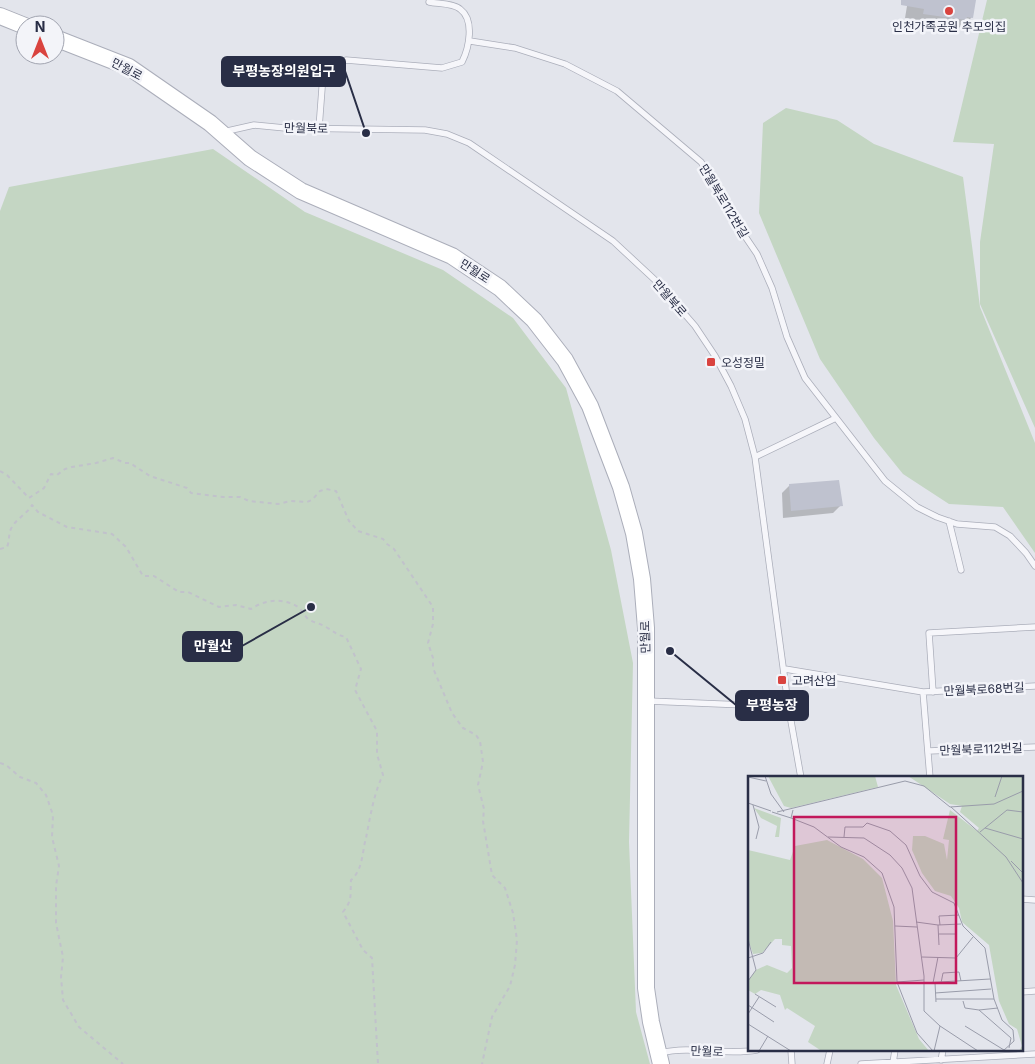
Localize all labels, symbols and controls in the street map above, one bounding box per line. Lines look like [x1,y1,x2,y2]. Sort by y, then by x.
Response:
marker: 인천가족공원 추모의집 [943,5,955,17]
north arrow [15,15,65,65]
text: N [35,18,45,35]
place label: 인천가족공원 추모의집 [892,19,1006,34]
street label: 만월로 [109,55,145,83]
callout: 부평농장의원입구 [222,57,345,86]
text: 부평농장의원입구 [232,62,336,79]
street label: 만월북로 [284,120,328,136]
street label: 만월북로112번길 [696,161,752,241]
street label: 만월로 [457,256,493,286]
street label: 만월북로 [650,276,690,320]
place label: 오성정밀 [721,355,765,370]
marker: 오성정밀 [705,356,717,368]
street label: 만월로 [637,620,653,654]
callout: 만월산 [183,632,242,661]
text: 만월산 [194,637,232,654]
place label: 고려산업 [792,673,836,688]
marker: 고려산업 [776,674,788,686]
street label: 만월북로68번길 [943,679,1025,699]
callout: 부평농장 [736,691,808,720]
text: 부평농장 [746,696,798,713]
street label: 만월북로112번길 [939,740,1023,758]
inset map [748,776,1022,1052]
street label: 만월로 [690,1043,724,1059]

